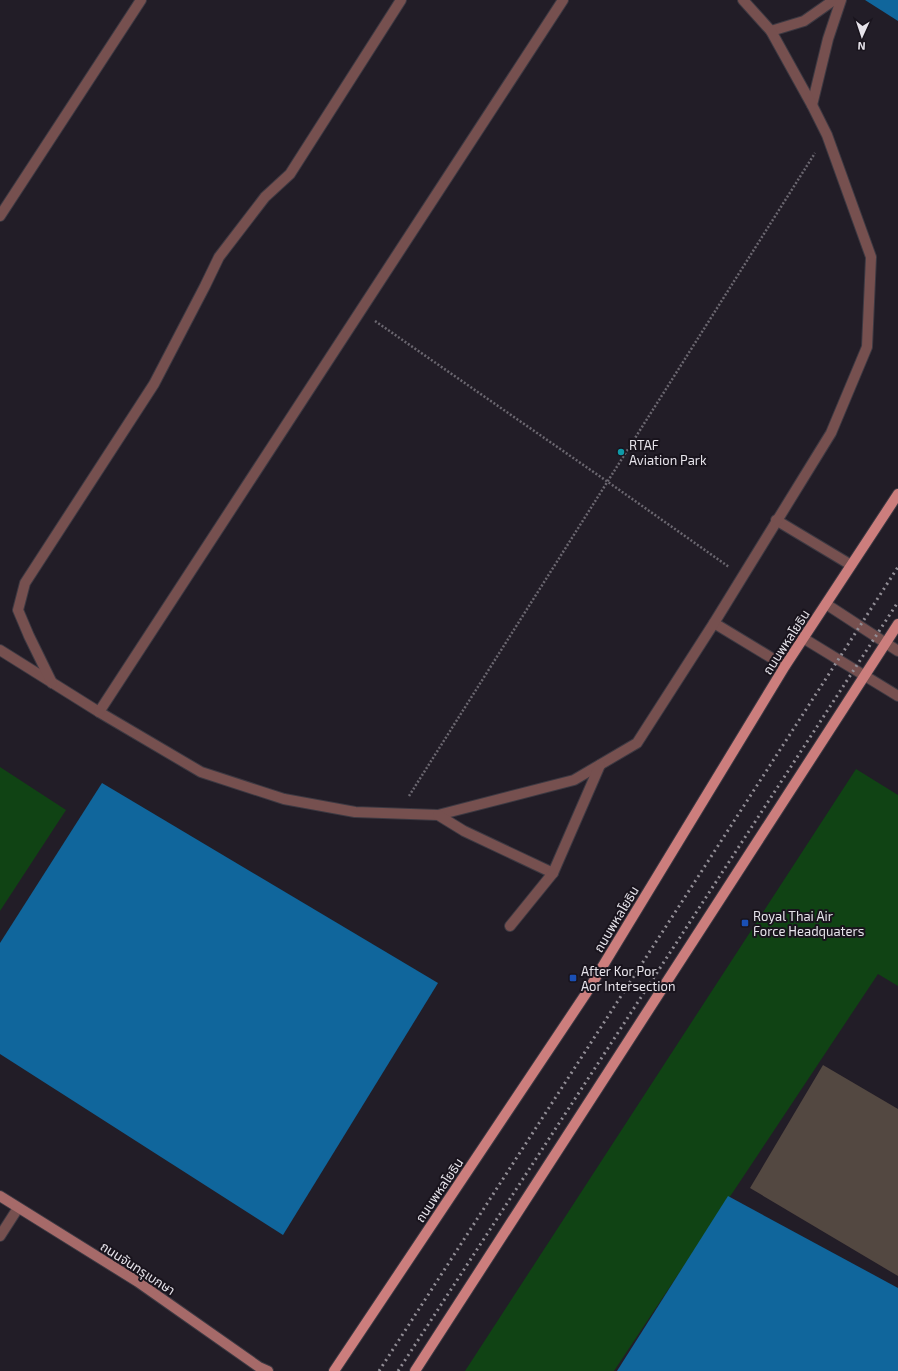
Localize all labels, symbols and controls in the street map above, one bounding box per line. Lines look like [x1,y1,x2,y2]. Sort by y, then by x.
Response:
north arrow [842,16,882,56]
text: N [857,40,866,53]
place label: RTAF Aviation Park [629,437,707,468]
marker: RTAF Aviation Park [616,447,626,457]
street label: ถนนพหลโยธิน [759,607,813,677]
street label: ถนนพหลโยธิน [590,883,642,955]
place label: Royal Thai Air Force Headquaters [753,908,864,939]
marker: Royal Thai Air Force Headquaters [740,918,750,928]
place label: After Kor Por Aor Intersection [581,963,675,994]
marker: After Kor Por Aor Intersection [568,973,578,983]
street label: ถนนพหลโยธิน [412,1155,466,1225]
street label: ถนนจันทรุเบกษา [98,1238,178,1298]

